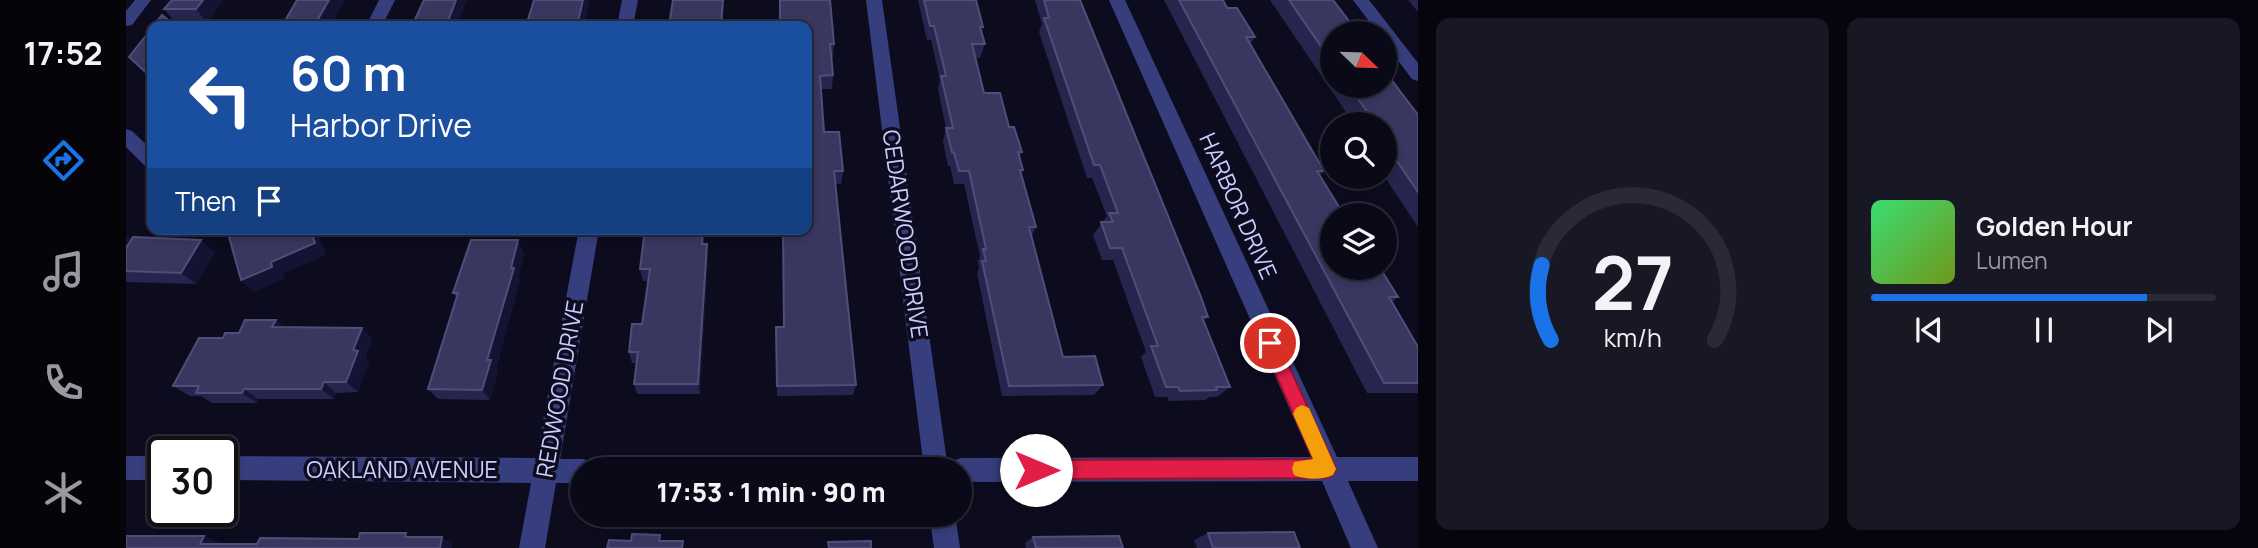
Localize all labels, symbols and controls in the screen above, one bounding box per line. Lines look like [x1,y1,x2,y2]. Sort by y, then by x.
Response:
north arrow [1320,21,1396,98]
map controls [1320,21,1397,280]
text: 17:52 [23,31,103,75]
text: 60 m [290,39,407,106]
icon: left [175,49,266,140]
text: Harbor Drive [290,103,472,147]
button: search [1320,112,1397,189]
street label: HARBOR DRIVE [1192,127,1285,284]
street label: CEDARWOOD DRIVE [876,128,936,340]
icon: directions [39,136,88,185]
icon: arrive [250,182,288,220]
text: Then [175,183,236,219]
button: layers [1320,203,1397,280]
text: Golden Hour [1976,208,2133,244]
text: 27 [1591,232,1674,332]
text: Lumen [1976,244,2048,276]
icon: music [39,247,88,296]
street label: REDWOOD DRIVE [528,298,590,480]
icon: previous [1910,311,1948,349]
icon: pause [2025,311,2063,349]
icon: next [2140,311,2178,349]
pin [1240,313,1300,373]
text: km/h [1603,320,1662,355]
icon: arrive [1251,324,1289,362]
icon: phone [39,358,88,407]
position arrow [999,433,1073,507]
speed limit sign: 30 [147,436,238,527]
street label: OAKLAND AVENUE [306,453,498,485]
icon: climate [39,468,88,517]
text: 17:53 · 1 min · 90 m [656,474,886,510]

